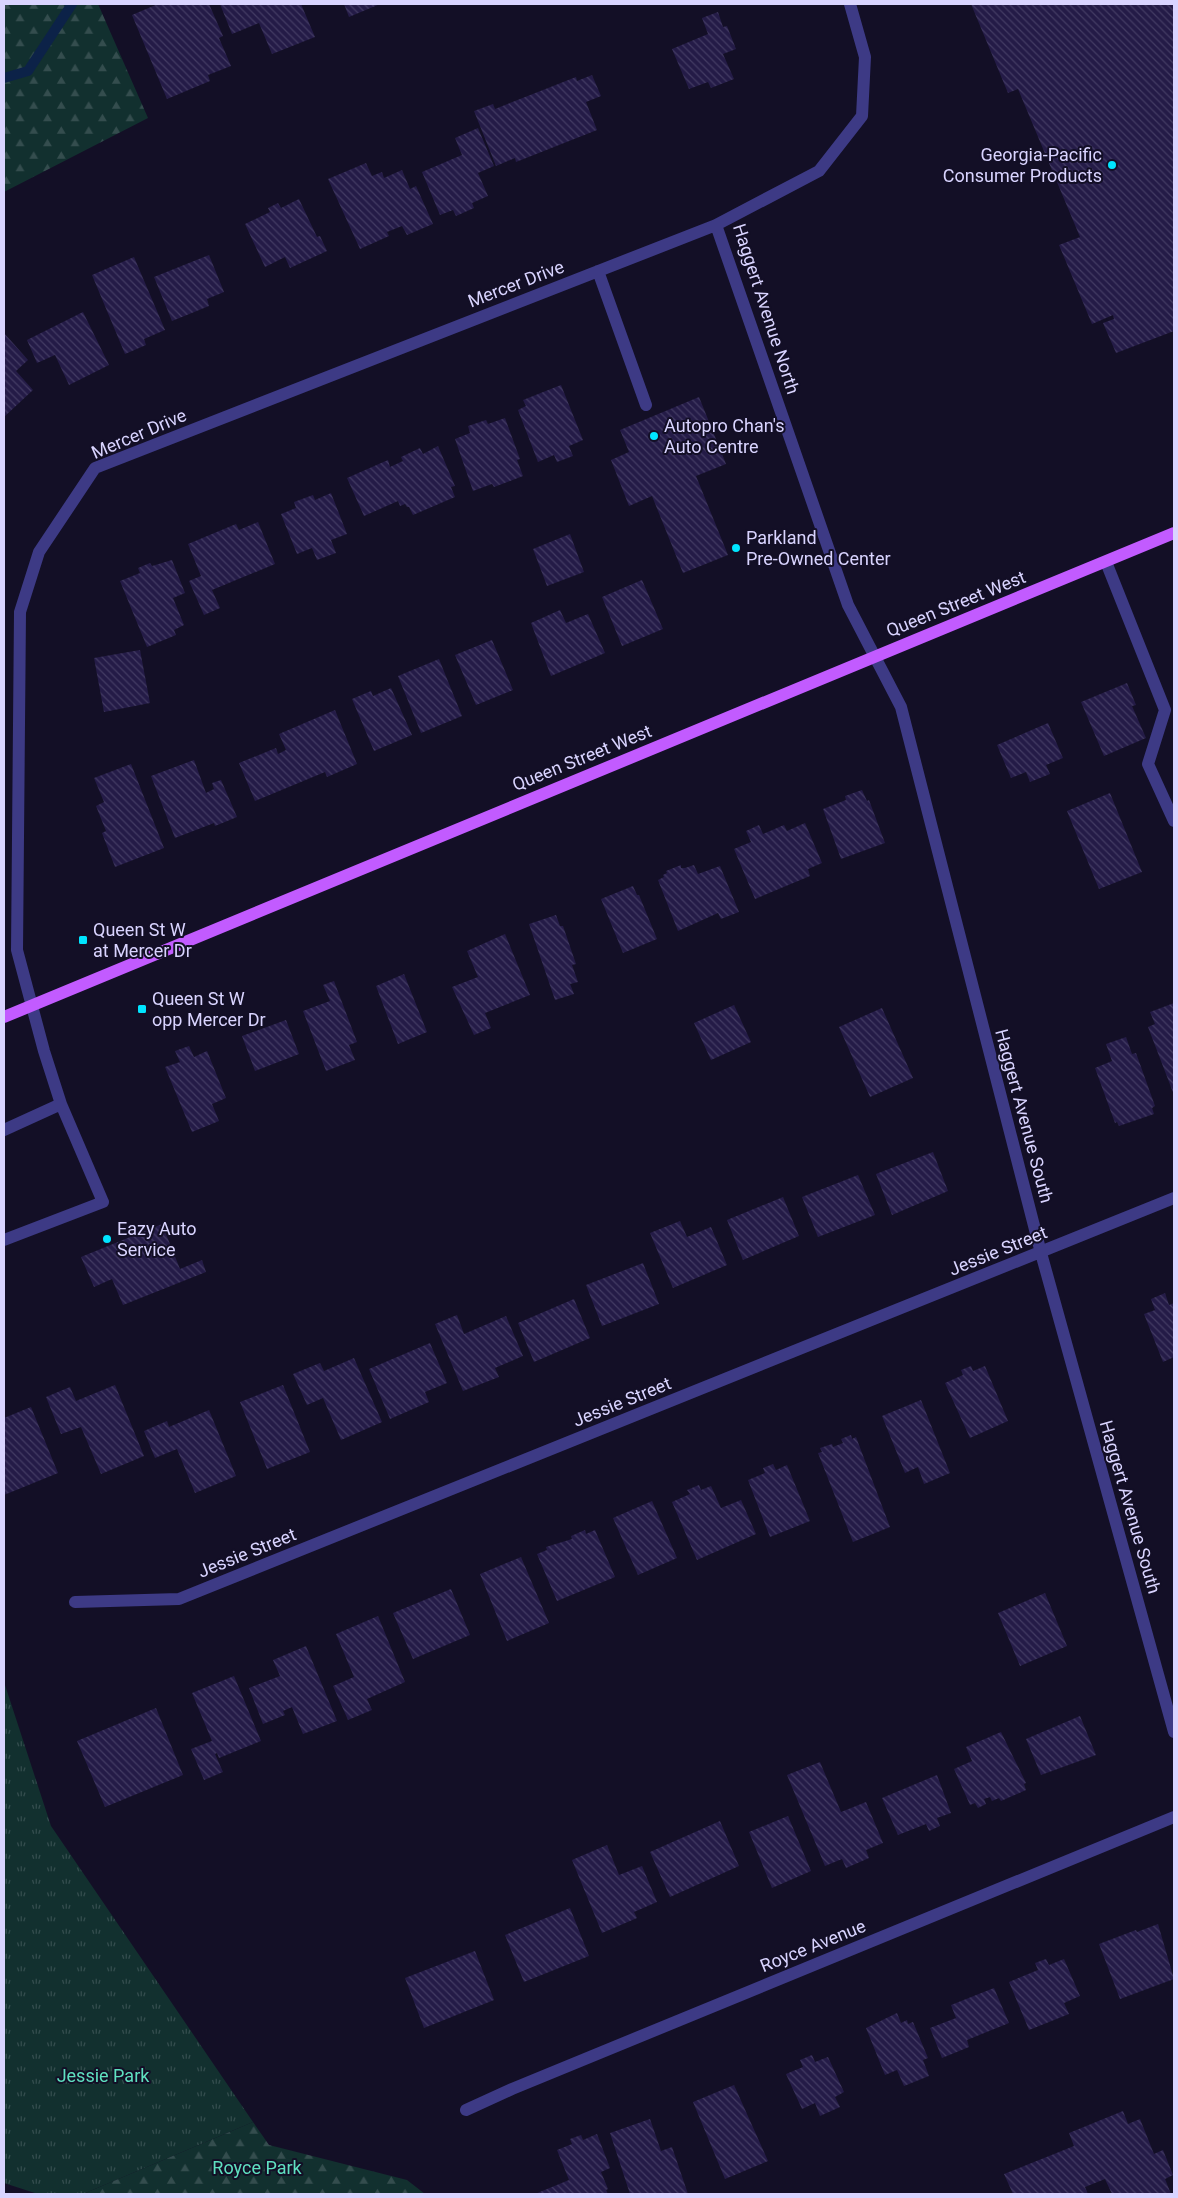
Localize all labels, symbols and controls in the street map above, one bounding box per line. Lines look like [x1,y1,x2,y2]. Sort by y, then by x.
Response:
place label: Georgia-Pacific Consumer Products [943,144,1102,186]
marker: Georgia-Pacific Consumer Products [1106,159,1118,171]
street label: Haggert Avenue North [729,221,804,397]
street label: Mercer Drive [465,256,567,311]
street label: Mercer Drive [88,404,189,463]
place label: Autopro Chan's Auto Centre [664,415,785,457]
marker: Autopro Chan's Auto Centre [648,430,660,442]
place label: Parkland Pre-Owned Center [746,527,891,569]
marker: Parkland Pre-Owned Center [730,542,742,554]
street label: Queen Street West [883,566,1029,641]
street label: Queen Street West [509,720,655,795]
place label: Queen St W at Mercer Dr [93,919,192,961]
marker: Queen St W at Mercer Dr [77,934,89,946]
place label: Queen St W opp Mercer Dr [152,988,266,1030]
marker: Queen St W opp Mercer Dr [136,1003,148,1015]
street label: Haggert Avenue South [991,1027,1058,1205]
place label: Eazy Auto Service [117,1218,196,1260]
street label: Jessie Street [946,1221,1050,1280]
marker: Eazy Auto Service [101,1233,113,1245]
street label: Jessie Street [570,1372,674,1431]
street label: Haggert Avenue South [1096,1418,1165,1596]
street label: Jessie Street [195,1523,299,1582]
street label: Royce Avenue [757,1915,869,1976]
park label: Jessie Park [57,2065,150,2086]
park label: Royce Park [212,2157,303,2178]

